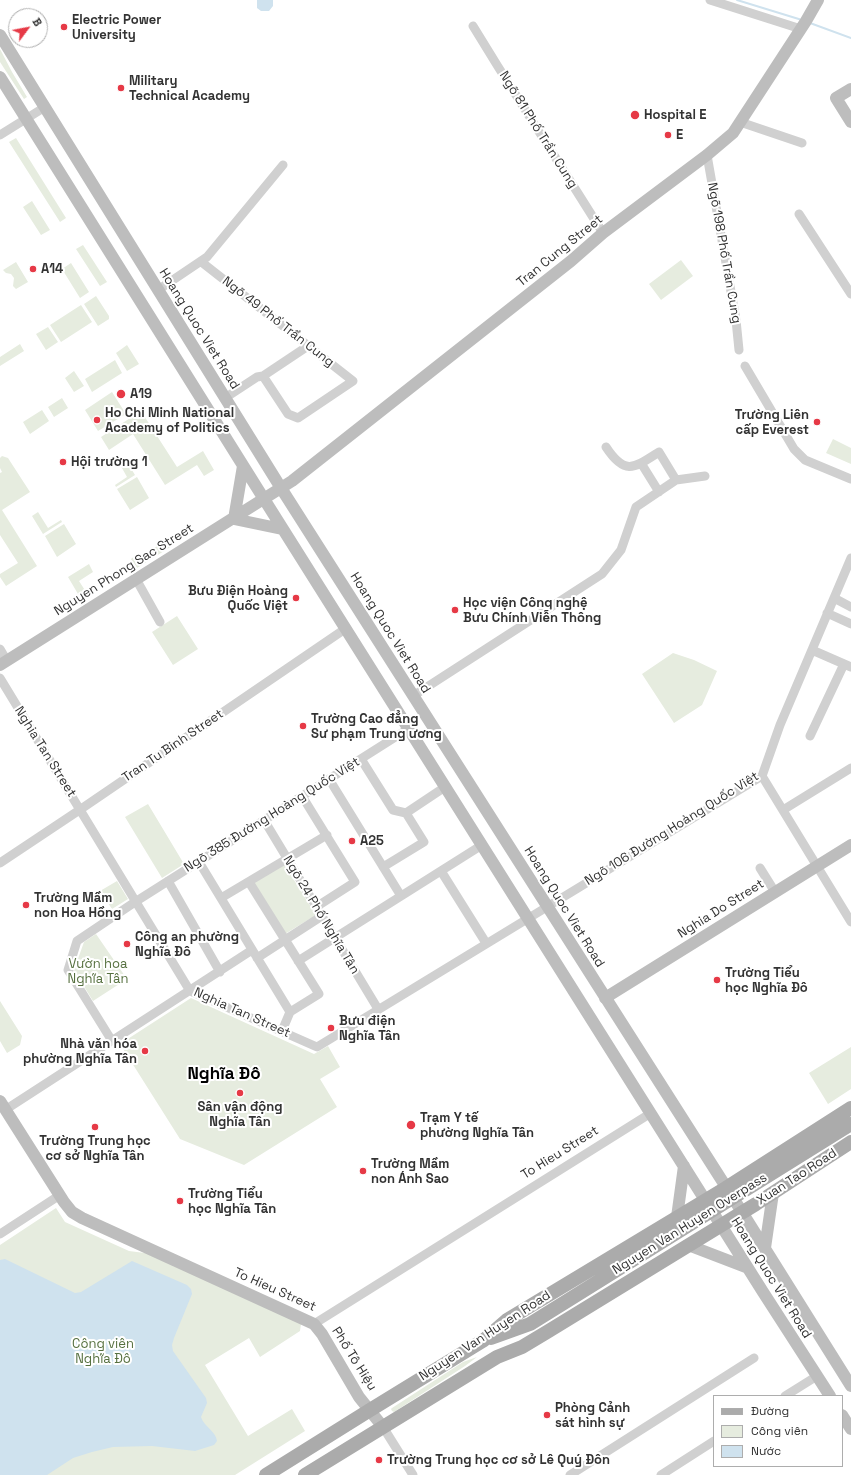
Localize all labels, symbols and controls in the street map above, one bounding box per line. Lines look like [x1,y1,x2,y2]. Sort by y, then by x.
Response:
north arrow [8,8,48,48]
place label: Electric Power University [72,12,161,43]
text: B [29,15,45,29]
marker: Electric Power University [59,22,69,32]
street label: Ngõ 81 Phố Trần Cung [496,69,580,191]
place label: Military Technical Academy [129,73,250,104]
marker: Military Technical Academy [116,83,126,93]
place label: Hospital E [644,107,706,123]
marker: Hospital E [629,109,641,121]
place label: E [676,127,683,143]
marker: E [663,130,673,140]
street label: Ngõ 198 Phố Trần Cung [704,181,744,325]
street label: Tran Cung Street [514,212,606,290]
place label: A14 [41,261,63,277]
marker: A14 [28,264,38,274]
street label: Hoang Quoc Viet Road [155,266,243,392]
street label: Ngõ 49 Phố Trần Cung [219,273,337,371]
place label: A19 [130,386,152,402]
marker: A19 [115,388,127,400]
place label: Ho Chi Minh National Academy of Politics [105,405,234,436]
place label: Trường Liên cấp Everest [735,407,809,438]
marker: Ho Chi Minh National Academy of Politics [92,415,102,425]
marker: Trường Liên cấp Everest [812,417,822,427]
place label: Hội trường 1 [71,454,148,470]
marker: Hội trường 1 [58,457,68,467]
street label: Nguyen Phong Sac Street [51,521,197,619]
street label: Hoang Quoc Viet Road [346,570,434,696]
place label: Bưu Điện Hoàng Quốc Việt [188,583,288,614]
marker: Bưu Điện Hoàng Quốc Việt [291,593,301,603]
place label: Học viện Công nghệ Bưu Chính Viễn Thông [463,595,601,626]
marker: Học viện Công nghệ Bưu Chính Viễn Thông [450,605,460,615]
street label: Nghia Tan Street [11,704,79,800]
street label: Tran Tu Binh Street [119,706,227,786]
place label: Trường Cao đẳng Sư phạm Trung ương [311,711,442,742]
marker: Trường Cao đẳng Sư phạm Trung ương [298,721,308,731]
street label: Ngõ 385 Đường Hoàng Quốc Việt [181,754,363,876]
street label: Ngõ 106 Đường Hoàng Quốc Việt [582,769,762,889]
place label: A25 [360,833,384,849]
marker: A25 [347,836,357,846]
street label: Hoang Quoc Viet Road [520,844,608,970]
street label: Ngõ 24 Phố Nghĩa Tân [279,853,363,977]
street label: Nghia Do Street [675,876,767,942]
place label: Trường Mầm non Hoa Hồng [34,890,121,921]
marker: Trường Mầm non Hoa Hồng [21,900,31,910]
place label: Công an phường Nghĩa Đô [135,929,239,960]
marker: Công an phường Nghĩa Đô [122,939,132,949]
park label: Vườn hoa Nghĩa Tân [68,956,128,987]
place label: Trường Tiểu học Nghĩa Đô [725,965,808,996]
marker: Trường Tiểu học Nghĩa Đô [712,975,722,985]
street label: Nghia Tan Street [191,985,293,1041]
place label: Bưu điện Nghĩa Tân [339,1013,400,1044]
marker: Bưu điện Nghĩa Tân [326,1023,336,1033]
place label: Nhà văn hóa phường Nghĩa Tân [23,1036,137,1067]
marker: Nhà văn hóa phường Nghĩa Tân [140,1046,150,1056]
district label: Nghĩa Đô [187,1064,261,1084]
marker: Sân vận động Nghĩa Tân [235,1088,245,1098]
place label: Sân vận động Nghĩa Tân [197,1099,283,1130]
place label: Trạm Y tế phường Nghĩa Tân [420,1110,534,1141]
marker: Trạm Y tế phường Nghĩa Tân [405,1119,417,1131]
marker: Trường Trung học cơ sở Nghĩa Tân [90,1122,100,1132]
street label: To Hieu Street [518,1123,602,1183]
place label: Trường Trung học cơ sở Nghĩa Tân [39,1133,151,1164]
street label: Xuan Tao Road [754,1145,840,1209]
place label: Trường Mầm non Ánh Sao [371,1156,449,1187]
marker: Trường Mầm non Ánh Sao [358,1166,368,1176]
street label: Nguyen Van Huyen Overpass [610,1170,770,1278]
place label: Trường Tiểu học Nghĩa Tân [188,1186,276,1217]
marker: Trường Tiểu học Nghĩa Tân [175,1196,185,1206]
street label: Hoang Quoc Viet Road [727,1215,815,1341]
street label: To Hieu Street [232,1265,318,1315]
street label: Nguyen Van Huyen Road [416,1288,554,1384]
street label: Phố Tô Hiệu [328,1324,380,1394]
park label: Công viên Nghĩa Đô [72,1336,134,1367]
legend [713,1395,843,1467]
place label: Phòng Cảnh sát hình sự [555,1400,630,1431]
text: Đường [751,1403,789,1419]
marker: Phòng Cảnh sát hình sự [542,1410,552,1420]
text: Công viên [751,1423,808,1439]
text: Nước [751,1443,781,1459]
place label: Trường Trung học cơ sở Lê Quý Đôn [387,1452,610,1468]
marker: Trường Trung học cơ sở Lê Quý Đôn [374,1455,384,1465]

